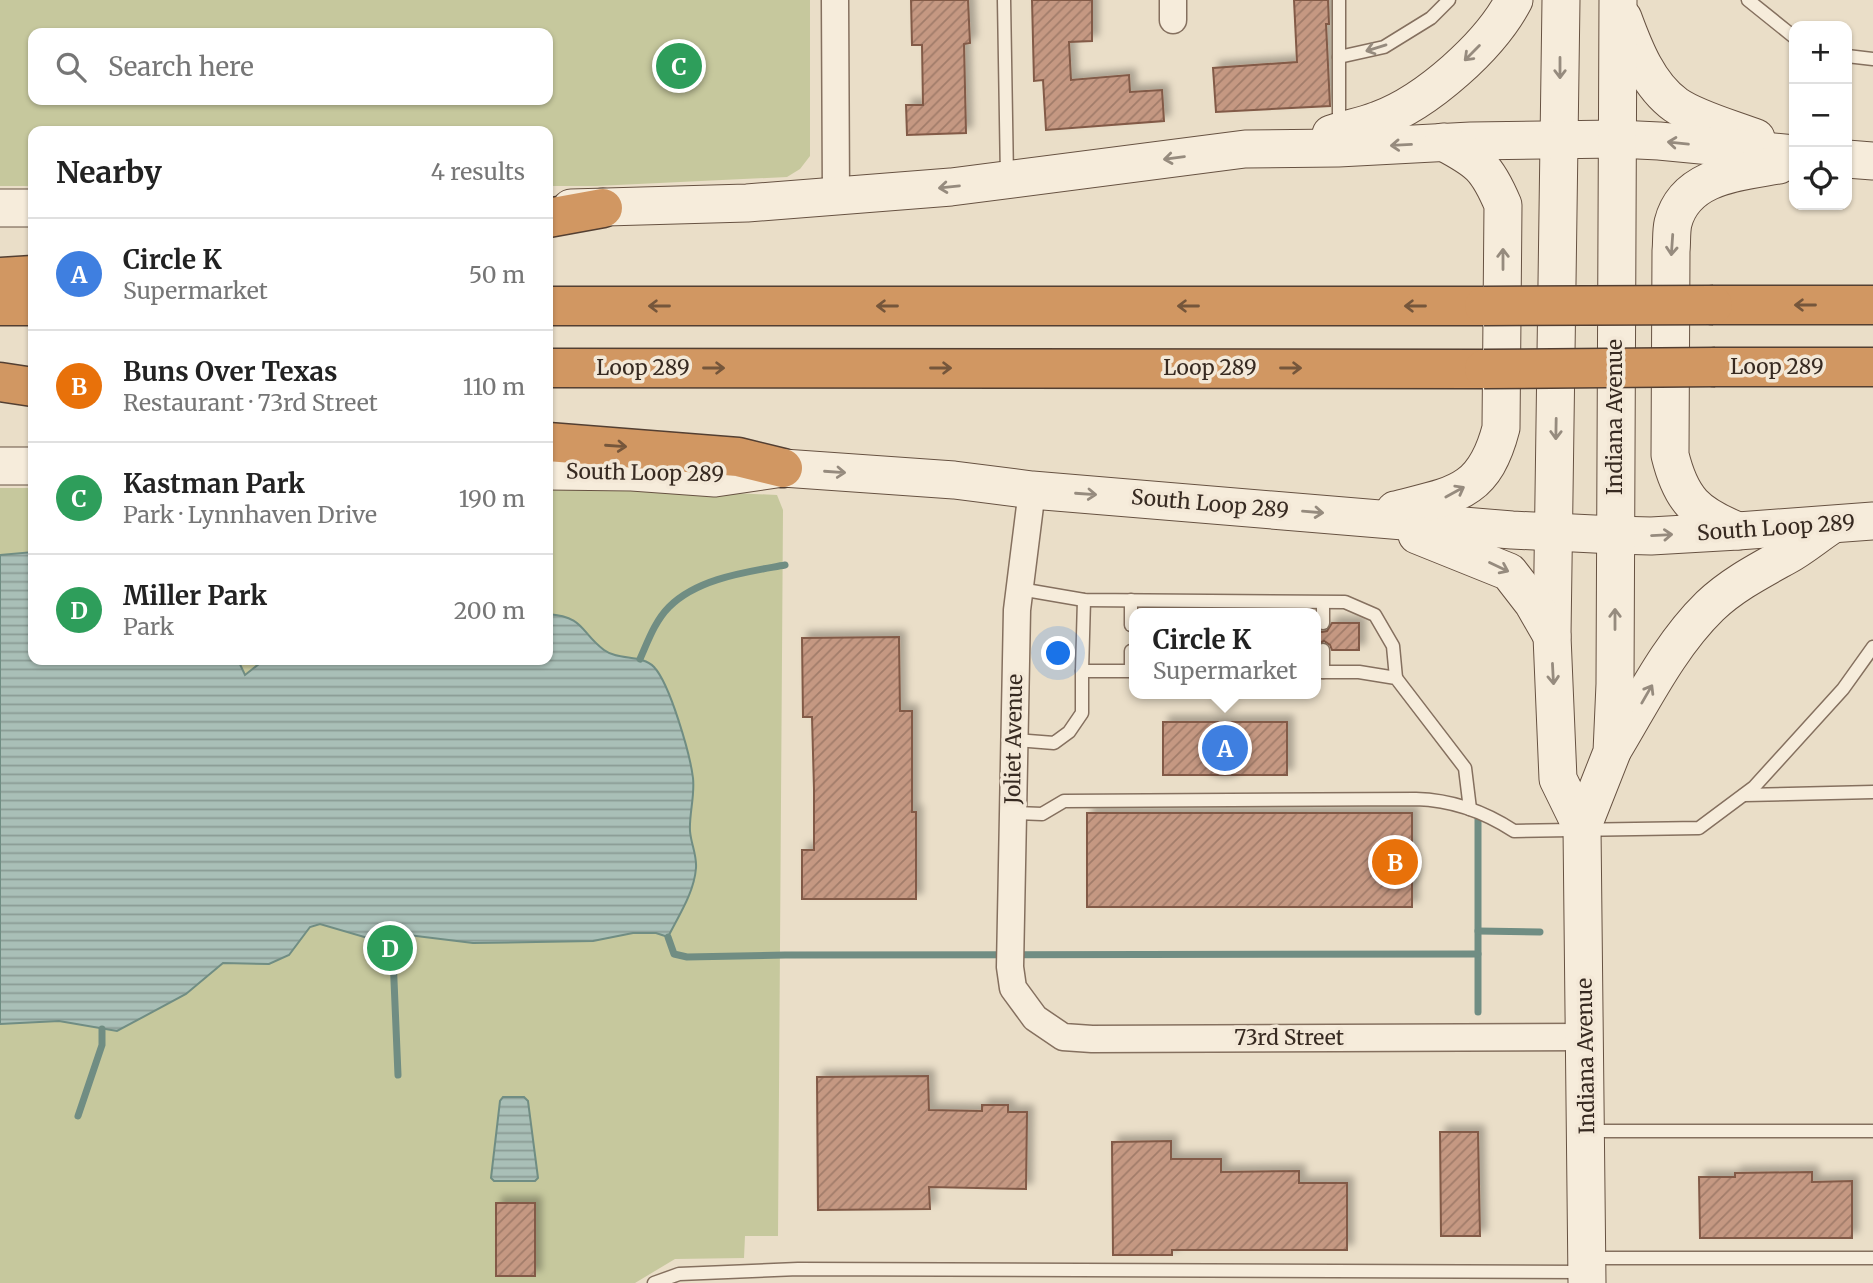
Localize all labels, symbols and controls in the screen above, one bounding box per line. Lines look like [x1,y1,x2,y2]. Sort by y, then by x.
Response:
map controls [1789,21,1852,210]
button: + [1789,21,1852,84]
search box [28,28,553,105]
pin: C [656,40,702,92]
one-way arrow [1366,42,1388,55]
one-way arrow [1464,45,1481,62]
icon: search [52,48,90,86]
text: Search here [108,50,254,83]
one-way arrow [1553,56,1567,79]
button: − [1789,84,1852,147]
one-way arrow [1667,136,1689,149]
one-way arrow [1390,138,1413,151]
button: locate [1789,147,1852,210]
one-way arrow [1164,151,1186,164]
text: Nearby [56,153,162,191]
text: 4 results [431,157,525,186]
one-way arrow [938,180,961,193]
one-way arrow [1665,233,1678,256]
text: Circle K [123,243,222,276]
one-way arrow [1496,248,1510,271]
text: A [71,260,87,289]
text: 50 m [469,260,525,289]
text: Supermarket [123,276,268,305]
one-way arrow [1794,298,1817,312]
one-way arrow [648,299,671,313]
one-way arrow [876,299,899,313]
one-way arrow [1177,299,1200,313]
one-way arrow [1404,299,1427,313]
street label: Indiana Avenue [1601,339,1628,495]
street label: Loop 289 [1730,353,1824,380]
street label: Loop 289 [596,354,690,381]
street label: Loop 289 [1163,354,1257,381]
text: Buns Over Texas [123,355,338,388]
one-way arrow [702,361,725,375]
one-way arrow [930,361,953,375]
one-way arrow [1280,361,1303,375]
text: B [71,372,87,401]
text: 110 m [463,372,525,401]
text: Restaurant · 73rd Street [123,388,378,417]
one-way arrow [1549,417,1563,440]
one-way arrow [604,440,627,453]
street label: South Loop 289 [566,458,724,487]
one-way arrow [824,466,847,479]
text: Kastman Park [123,467,305,500]
street label: South Loop 289 [1130,483,1290,524]
text: C [71,484,87,513]
text: 190 m [459,484,525,513]
one-way arrow [1445,485,1465,499]
one-way arrow [1075,488,1097,501]
text: Park · Lynnhaven Drive [123,500,377,529]
one-way arrow [1301,506,1324,519]
street label: South Loop 289 [1696,509,1856,546]
one-way arrow [1651,528,1673,541]
one-way arrow [1488,561,1509,575]
text: Miller Park [123,579,267,612]
text: D [70,596,88,625]
text: 200 m [454,596,525,625]
popup [1129,608,1321,699]
one-way arrow [1608,608,1622,631]
text: Park [123,612,174,641]
text: Circle K [1153,623,1251,656]
your location [1041,636,1075,670]
text: Supermarket [1153,656,1297,685]
one-way arrow [1547,662,1560,685]
street label: Joliet Avenue [999,674,1028,805]
one-way arrow [1640,684,1654,704]
pin: A [1202,722,1248,774]
pin: B [1372,836,1418,888]
pin: D [367,922,413,974]
street label: Indiana Avenue [1571,978,1600,1134]
street label: 73rd Street [1234,1024,1344,1051]

